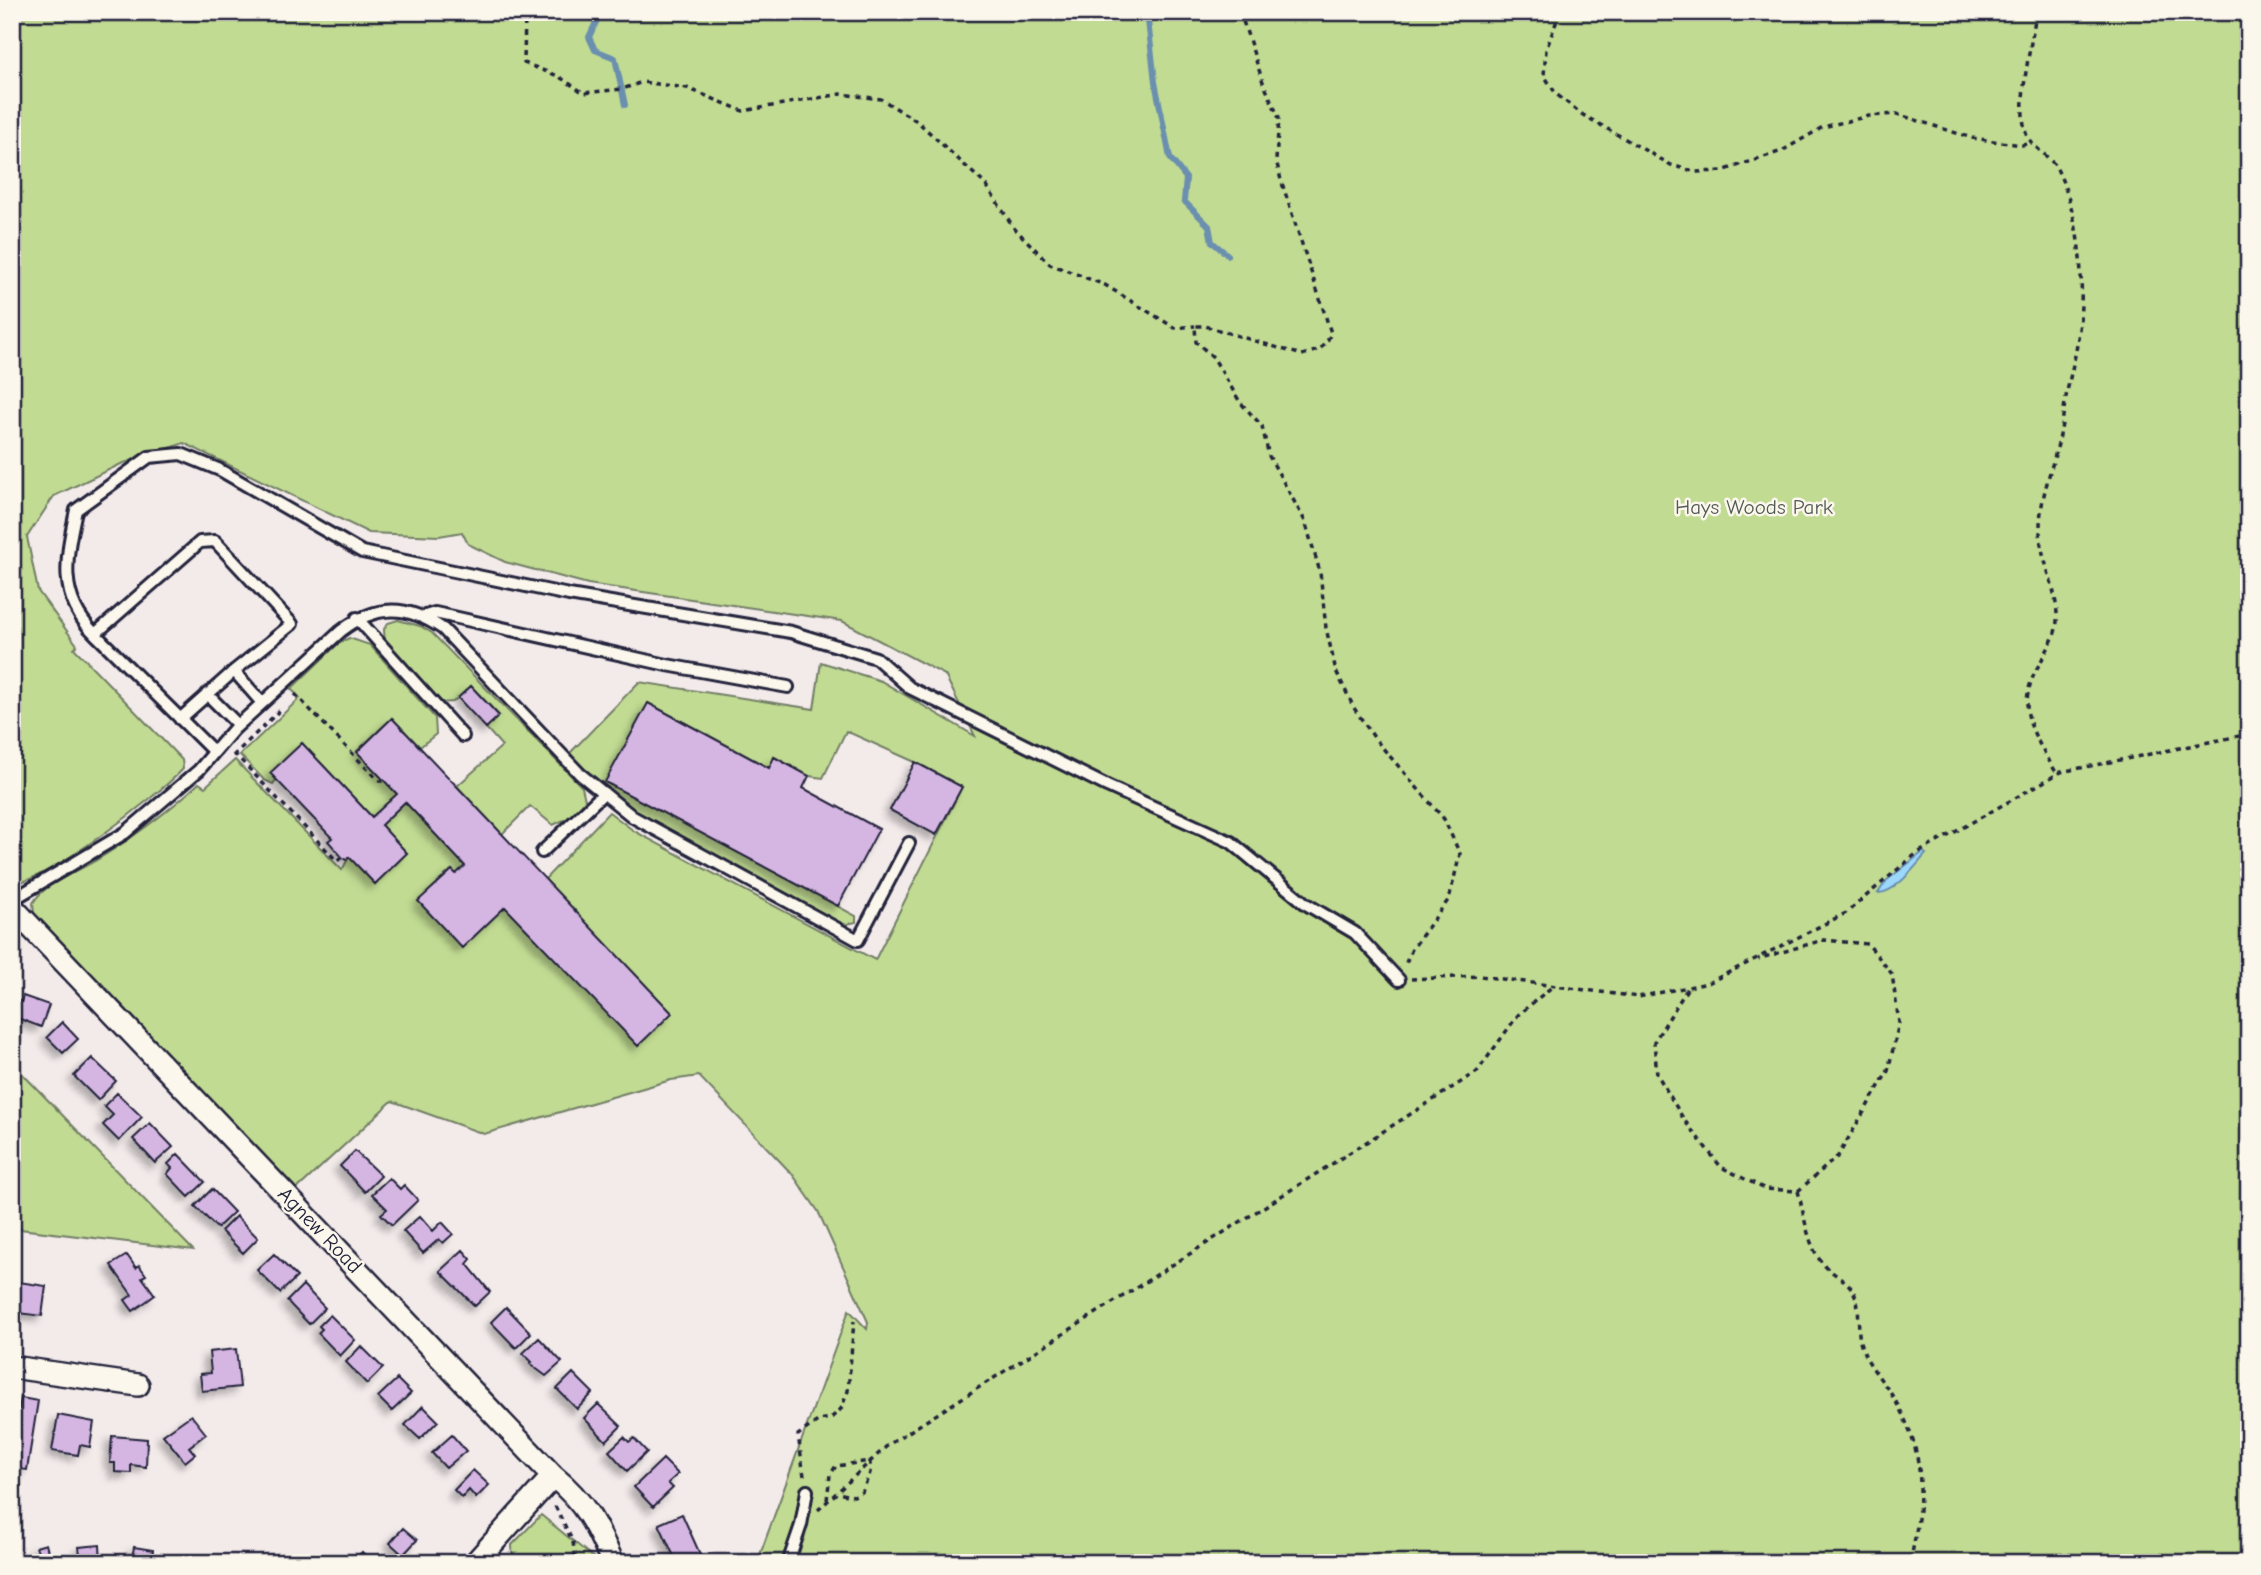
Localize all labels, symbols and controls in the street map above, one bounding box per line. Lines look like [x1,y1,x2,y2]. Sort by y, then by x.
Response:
park label: Hays Woods Park [1675,495,1833,519]
street label: Agnew Road [273,1182,367,1278]

